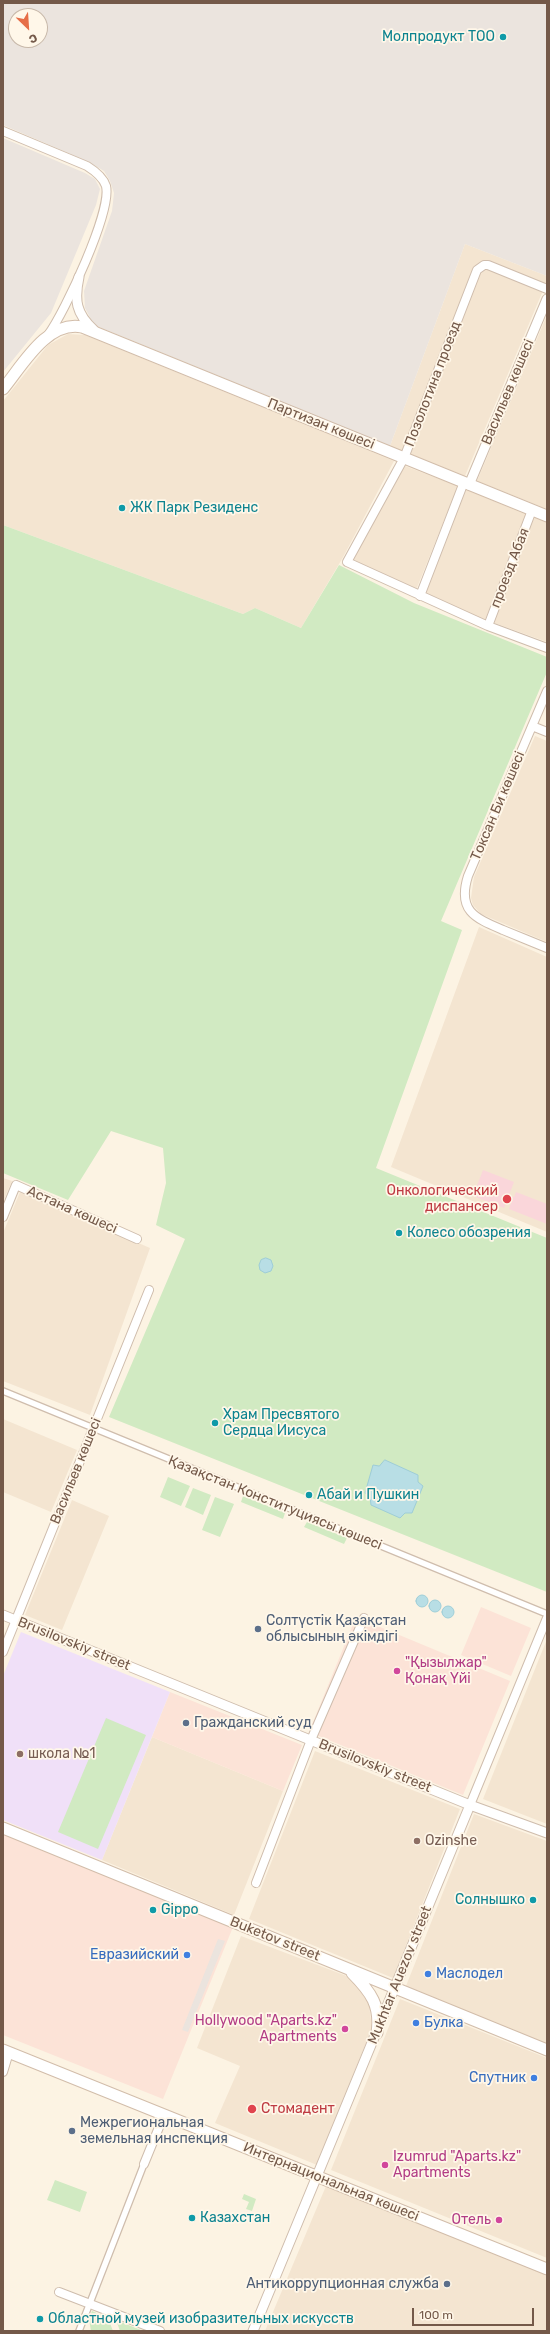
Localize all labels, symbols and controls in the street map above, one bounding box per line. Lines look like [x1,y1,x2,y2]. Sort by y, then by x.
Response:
north arrow [8,8,48,48]
place label: Молпродукт ТОО [382,29,495,45]
text: С [27,31,39,46]
marker: Молпродукт ТОО [498,32,508,42]
street label: Позолотина проезд [401,319,465,449]
street label: Васильев көшесі [478,337,538,447]
street label: Партизан көшесі [265,395,377,453]
place label: ЖК Парк Резиденс [130,500,258,516]
marker: ЖК Парк Резиденс [117,503,127,513]
street label: проезд Абая [487,526,533,610]
street label: Токсан Би көшесі [467,749,529,863]
street label: Астана көшесі [24,1183,120,1237]
place label: Онкологический диспансер [386,1183,498,1216]
marker: Онкологический диспансер [501,1193,513,1205]
place label: Колесо обозрения [407,1225,531,1241]
marker: Колесо обозрения [394,1228,404,1238]
place label: Храм Пресвятого Сердца Иисуса [223,1407,339,1440]
street label: Васильев көшесі [47,1415,105,1527]
marker: Храм Пресвятого Сердца Иисуса [210,1418,220,1428]
street label: Қазақстан Конституциясы көшесі [166,1452,384,1554]
place label: Абай и Пушкин [317,1487,419,1503]
marker: Абай и Пушкин [304,1490,314,1500]
place label: Солтүстік Қазақстан облысының әкімдігі [266,1613,406,1646]
street label: Brusilovskiy street [15,1614,133,1674]
marker: Солтүстік Қазақстан облысының әкімдігі [253,1624,263,1634]
place label: "Қызылжар" Қонақ Үйі [405,1655,487,1688]
marker: "Қызылжар" Қонақ Үйі [392,1666,402,1676]
place label: Гражданский суд [194,1715,312,1731]
marker: Гражданский суд [181,1718,191,1728]
street label: Brusilovskiy street [316,1736,434,1796]
place label: школа №1 [28,1746,96,1762]
marker: школа №1 [15,1749,25,1759]
place label: Ozinshe [425,1833,477,1849]
marker: Ozinshe [412,1836,422,1846]
place label: Солнышко [455,1892,525,1908]
marker: Солнышко [528,1895,538,1905]
place label: Gippo [161,1902,199,1918]
street label: Mukhtar Auezov street [365,1903,435,2047]
marker: Gippo [148,1905,158,1915]
street label: Buketov street [227,1913,323,1965]
place label: Евразийский [90,1947,179,1963]
marker: Евразийский [182,1950,192,1960]
place label: Маслодел [436,1966,503,1982]
marker: Маслодел [423,1969,433,1979]
place label: Hollywood "Aparts.kz" Apartments [195,2013,337,2046]
place label: Булка [424,2015,464,2031]
marker: Булка [411,2018,421,2028]
marker: Hollywood "Aparts.kz" Apartments [340,2024,350,2034]
place label: Спутник [469,2070,526,2086]
marker: Спутник [529,2073,539,2083]
place label: Стомадент [261,2101,335,2117]
marker: Стомадент [246,2103,258,2115]
place label: Межрегиональная земельная инспекция [80,2115,228,2148]
marker: Межрегиональная земельная инспекция [67,2126,77,2136]
street label: Интернациональная көшесі [241,2139,421,2225]
place label: Izumrud "Aparts.kz" Apartments [393,2149,521,2182]
marker: Izumrud "Aparts.kz" Apartments [380,2160,390,2170]
place label: Казахстан [200,2210,270,2226]
place label: Отель [451,2212,491,2228]
marker: Казахстан [187,2213,197,2223]
marker: Отель [494,2215,504,2225]
place label: Антикоррупционная служба [246,2276,439,2292]
marker: Антикоррупционная служба [442,2279,452,2289]
scale bar [414,2300,536,2326]
text: 100 m [419,2308,453,2322]
place label: Областной музей изобразительных искусств [48,2311,354,2327]
marker: Областной музей изобразительных искусств [35,2314,45,2324]

